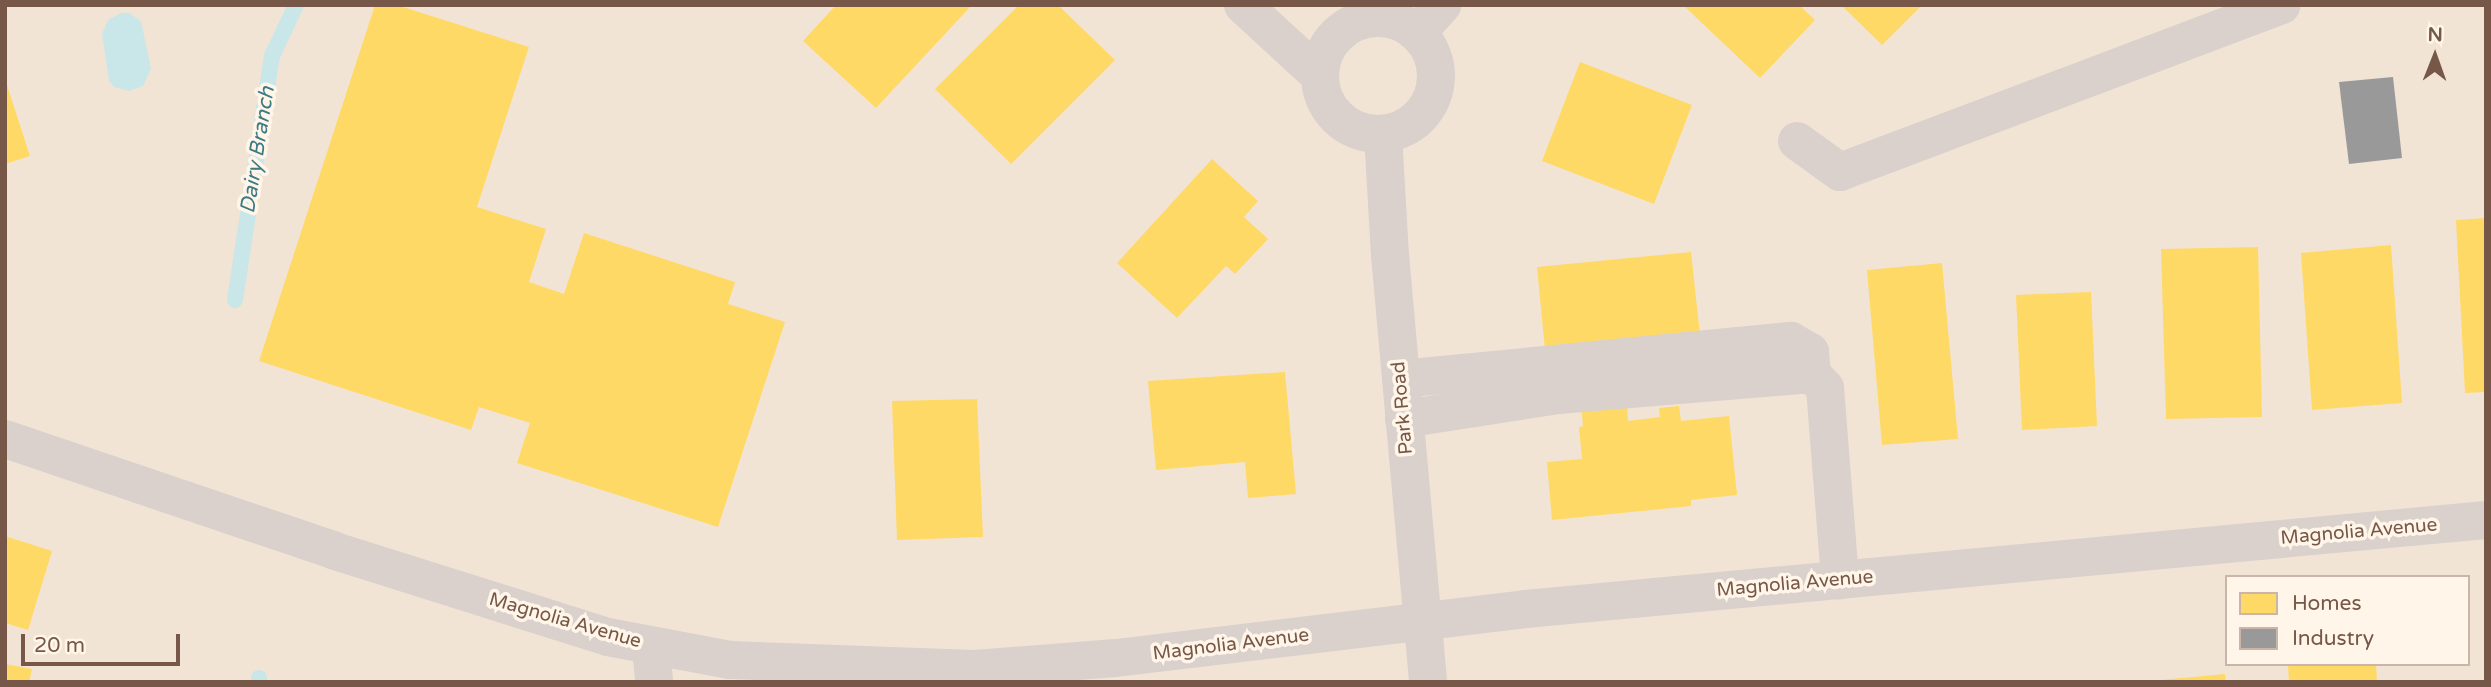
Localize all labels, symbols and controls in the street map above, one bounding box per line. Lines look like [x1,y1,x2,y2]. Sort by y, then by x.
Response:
north arrow [2400,21,2470,91]
text: N [2428,24,2443,46]
water label: Dairy Branch [236,85,280,215]
street label: Park Road [1388,361,1418,455]
street label: Magnolia Avenue [2280,514,2438,550]
street label: Magnolia Avenue [1716,566,1874,602]
legend [2225,575,2470,666]
street label: Magnolia Avenue [486,588,644,654]
text: Homes [2292,591,2362,616]
scale bar [24,620,184,664]
street label: Magnolia Avenue [1152,624,1310,666]
text: Industry [2292,626,2374,651]
text: 20 m [34,633,85,658]

